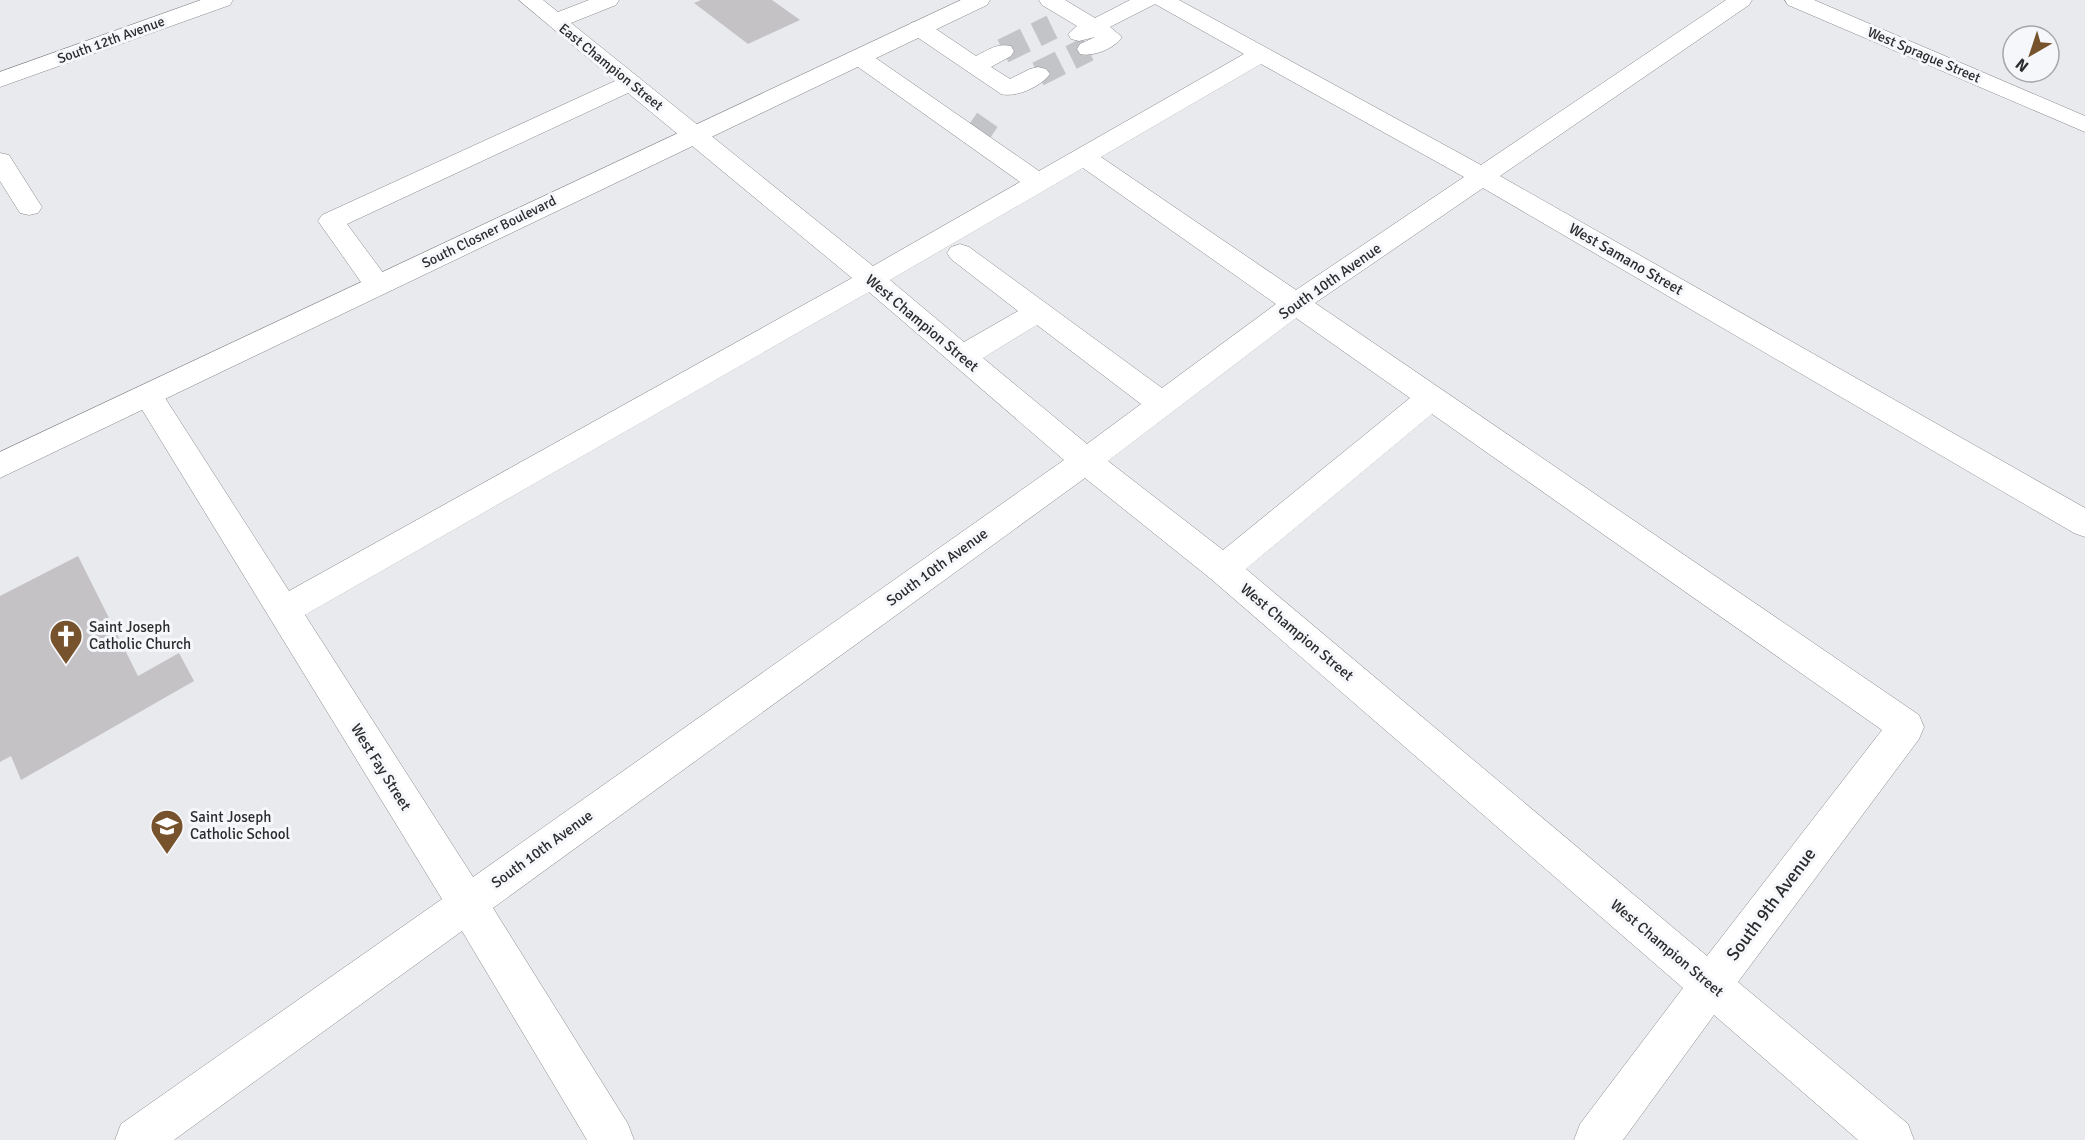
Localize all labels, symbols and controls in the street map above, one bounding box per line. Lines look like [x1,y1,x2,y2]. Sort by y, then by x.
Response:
street label: South 12th Avenue [55,13,167,67]
street label: East Champion Street [556,20,667,114]
street label: West Sprague Street [1865,23,1983,87]
north arrow [2001,24,2061,84]
text: N [2012,54,2033,76]
street label: South Closner Boulevard [419,192,559,272]
street label: West Samano Street [1566,219,1686,299]
street label: South 10th Avenue [1275,239,1385,323]
street label: West Champion Street [862,270,982,376]
street label: South 10th Avenue [883,524,991,610]
street label: West Champion Street [1237,579,1357,685]
church icon: Saint Joseph Catholic Church [48,618,84,665]
place label: Saint Joseph Catholic Church [89,618,191,653]
street label: West Fay Street [347,720,415,814]
street label: South 10th Avenue [488,806,596,892]
school or university icon: Saint Joseph Catholic School [149,808,185,855]
place label: Saint Joseph Catholic School [190,808,290,843]
street label: South 9th Avenue [1721,843,1821,965]
street label: West Champion Street [1607,895,1727,1001]

